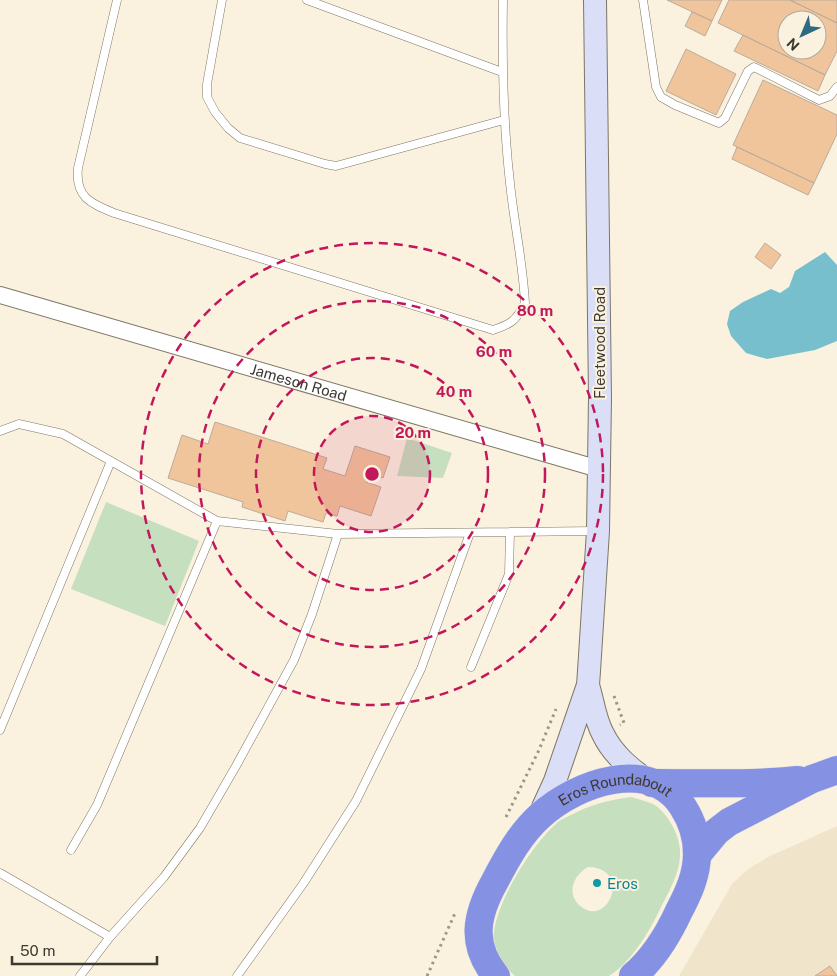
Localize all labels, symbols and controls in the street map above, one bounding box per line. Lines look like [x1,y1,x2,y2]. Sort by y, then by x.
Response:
north arrow [777,10,827,60]
text: N [783,35,802,54]
street label: Fleetwood Road [591,287,608,399]
text: 80 m [517,302,553,319]
text: 60 m [476,343,512,360]
street label: Jameson Road [249,360,349,404]
text: 40 m [436,383,472,400]
text: 20 m [395,424,431,441]
centre of rings [363,465,381,483]
street label: Eros Roundabout [555,770,677,809]
place label: Eros [607,875,638,892]
marker: Eros [591,877,603,889]
scale bar [12,934,158,966]
text: 50 m [20,942,55,959]

